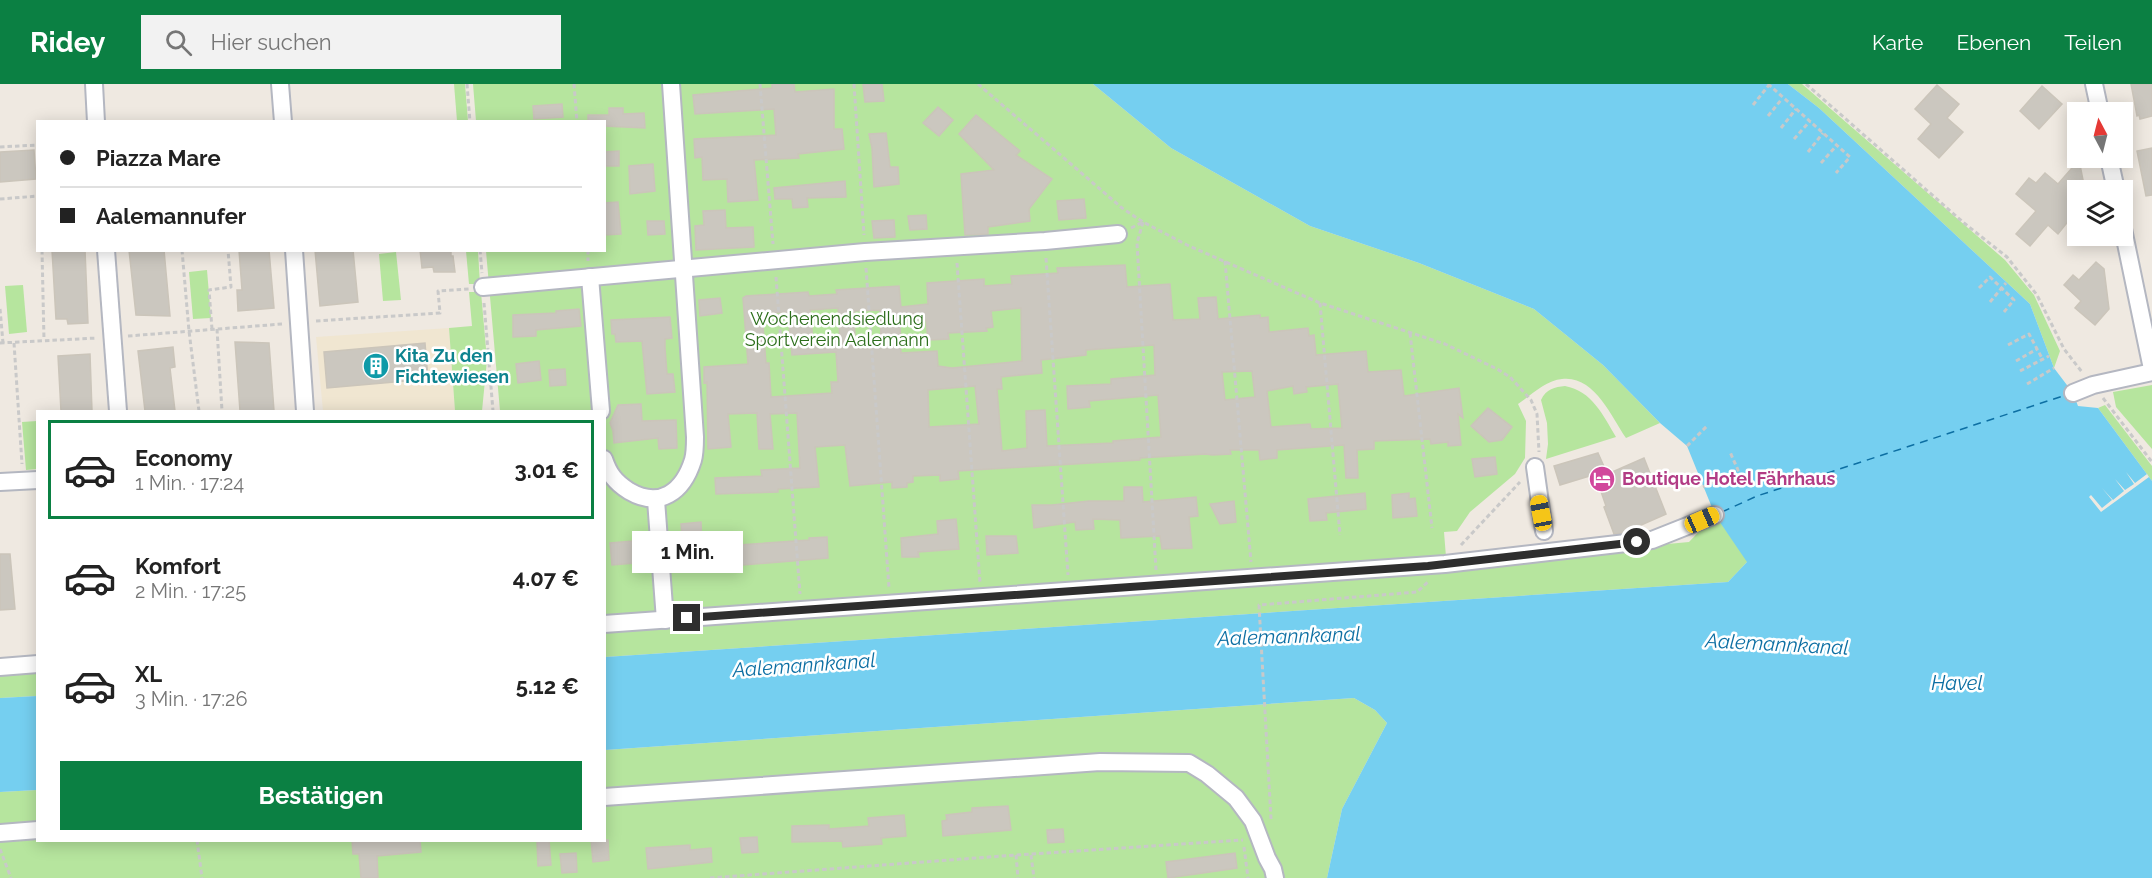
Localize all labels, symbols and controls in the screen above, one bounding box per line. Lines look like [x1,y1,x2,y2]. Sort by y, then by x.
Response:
search box [141,15,561,69]
text: Ridey [30,26,105,59]
icon: search [162,26,195,59]
text: Hier suchen [210,29,332,55]
text: Karte [1872,30,1923,55]
text: Ebenen [1956,30,2031,55]
text: Teilen [2064,30,2122,55]
north arrow [2067,102,2133,168]
map controls [2067,102,2133,246]
text: Piazza Mare [96,145,221,171]
button: layers [2067,180,2133,246]
text: Aalemannufer [96,203,246,229]
park label: Wochenendsiedlung Sportverein Aalemann [745,308,929,350]
place label: Kita Zu den Fichtewiesen [395,345,509,387]
building icon: Kita Zu den Fichtewiesen [361,351,391,381]
icon: car [63,443,117,497]
text: Economy [135,445,233,471]
text: 3.01 € [515,457,579,483]
hotel icon: Boutique Hotel Fährhaus [1587,464,1617,494]
place label: Boutique Hotel Fährhaus [1622,468,1836,489]
text: 1 Min. · 17:24 [135,471,244,495]
car [1529,494,1553,532]
car [1682,504,1722,536]
route start [1623,528,1650,555]
callout: 1 Min. [632,531,742,573]
text: 1 Min. [661,540,714,564]
icon: car [63,551,117,605]
text: Komfort [135,553,221,579]
text: 4.07 € [513,565,579,591]
text: 2 Min. · 17:25 [135,579,246,603]
route end [673,604,700,631]
water label: Aalemannkanal [1216,622,1361,651]
water label: Aalemannkanal [1704,628,1849,660]
water label: Aalemannkanal [731,648,876,682]
icon: car [63,659,117,713]
text: XL [135,661,162,687]
water label: Havel [1931,671,1983,695]
text: 5.12 € [516,673,579,699]
text: 3 Min. · 17:26 [135,687,248,711]
button: Bestätigen [60,761,582,830]

